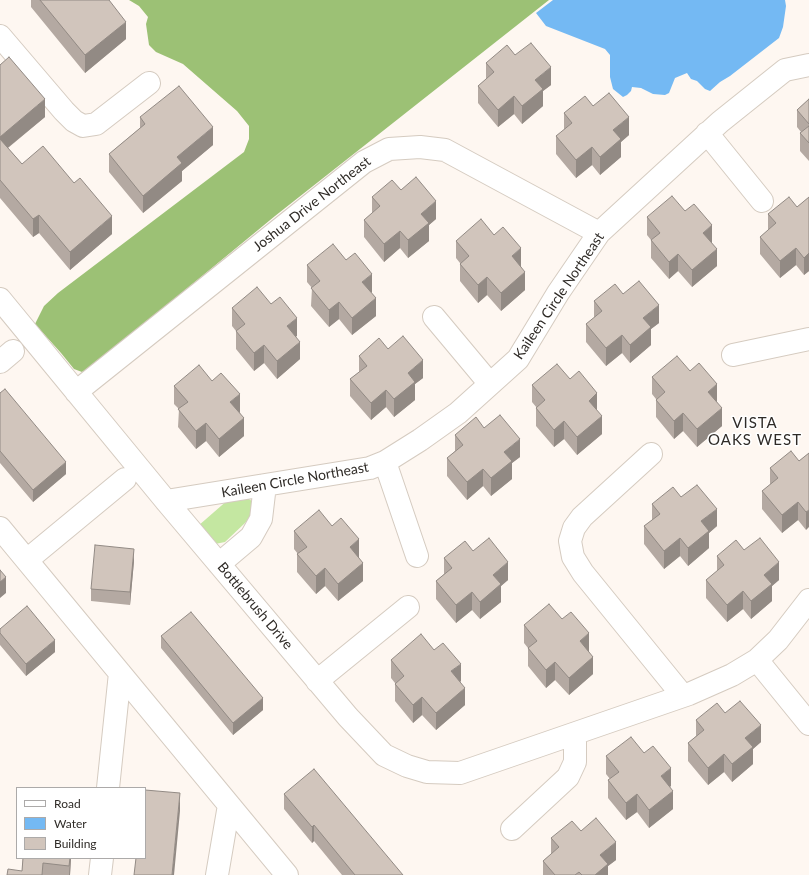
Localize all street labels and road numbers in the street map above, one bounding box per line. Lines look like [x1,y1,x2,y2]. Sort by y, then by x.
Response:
street label: Joshua Drive Northeast [250,153,374,255]
street label: Kaileen Circle Northeast [510,229,608,363]
street label: Kaileen Circle Northeast [220,459,370,501]
street label: Bottlebrush Drive [214,559,296,653]

